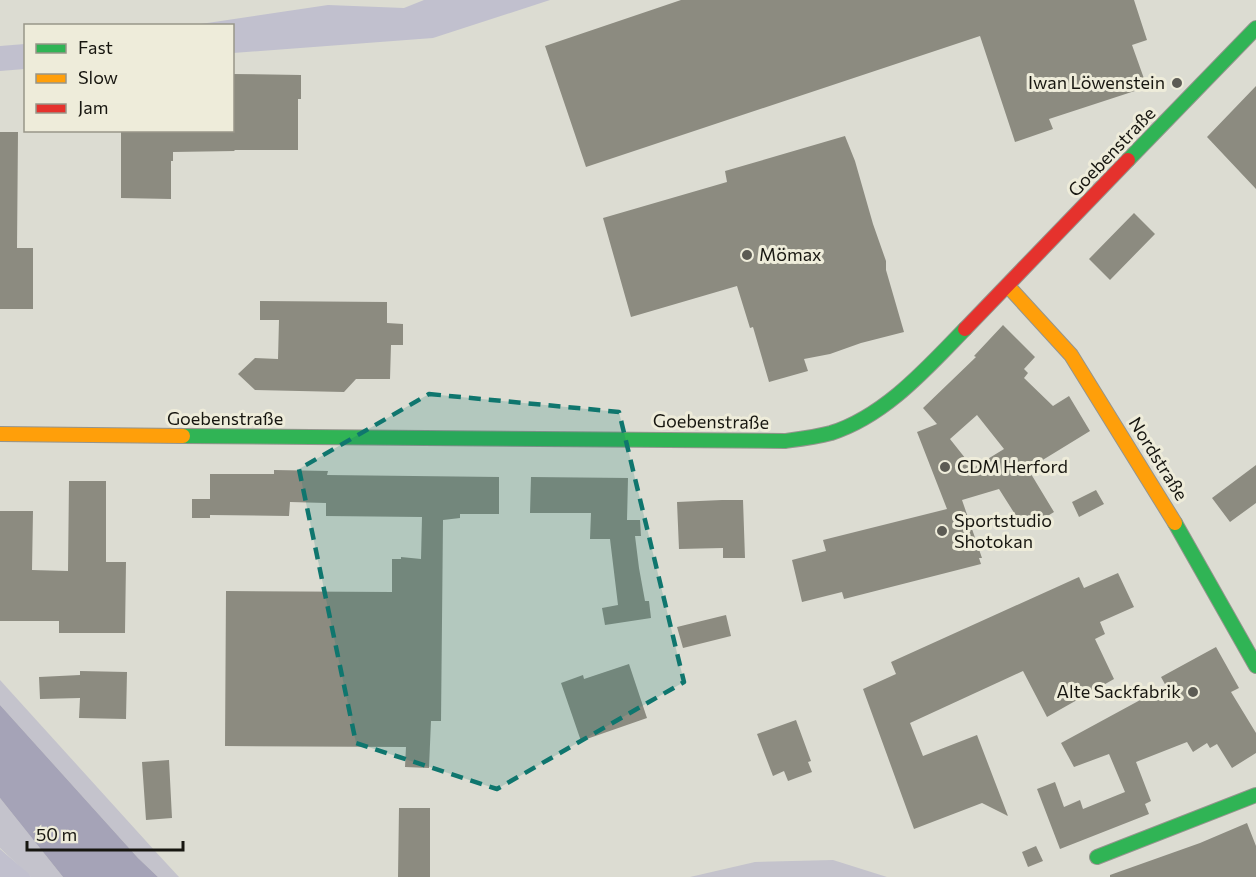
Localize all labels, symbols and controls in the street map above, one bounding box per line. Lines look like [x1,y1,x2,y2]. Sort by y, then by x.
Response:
legend [24,24,234,132]
text: Fast [78,36,113,58]
text: Slow [78,66,118,88]
place label: Iwan Löwenstein [1028,71,1165,93]
marker: Iwan Löwenstein [1170,76,1184,90]
text: Jam [78,96,108,118]
street label: Goebenstraße [1063,102,1160,201]
place label: Mömax [759,243,822,265]
marker: Mömax [740,248,754,262]
street label: Goebenstraße [167,407,283,429]
street label: Goebenstraße [653,409,769,433]
street label: Nordstraße [1125,413,1193,504]
place label: CDM Herford [957,455,1068,477]
marker: CDM Herford [938,460,952,474]
place label: Sportstudio Shotokan [954,509,1052,552]
marker: Sportstudio Shotokan [935,524,949,538]
place label: Alte Sackfabrik [1057,680,1181,702]
marker: Alte Sackfabrik [1186,685,1200,699]
scale bar [27,814,183,852]
text: 50 m [36,823,77,845]

